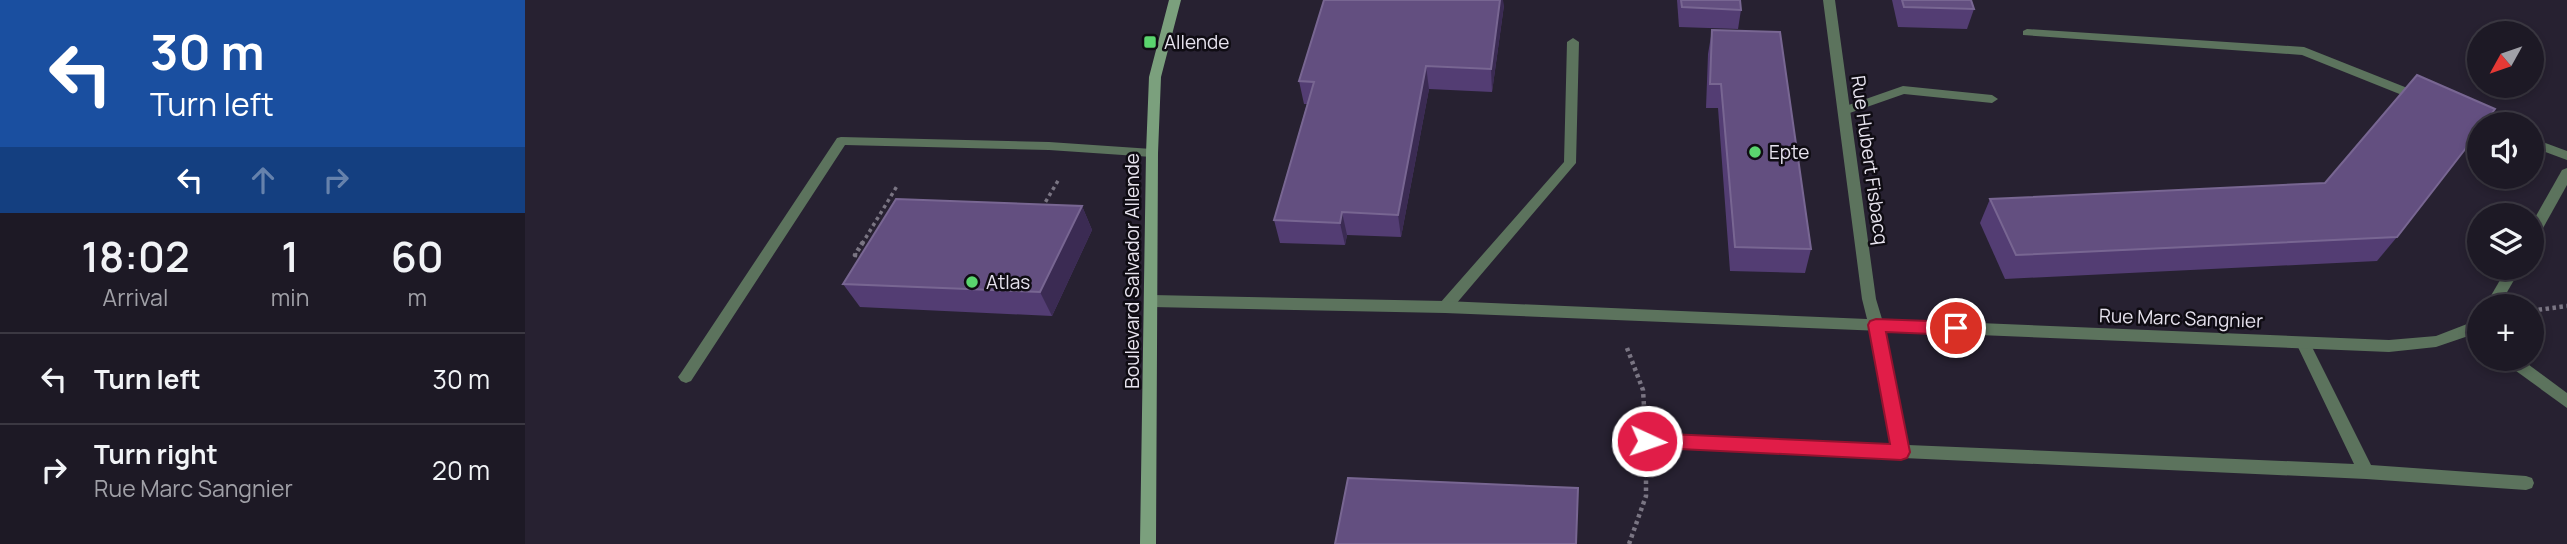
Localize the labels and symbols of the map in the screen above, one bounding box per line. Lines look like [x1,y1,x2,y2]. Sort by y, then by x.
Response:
north arrow [2467,21,2545,98]
place label: Allende [1164,29,1229,55]
marker: Allende [1142,34,1158,50]
street label: Rue Hubert Fisbacq [1845,74,1895,246]
place label: Epte [1769,139,1809,165]
marker: Epte [1747,144,1763,160]
street label: Boulevard Salvador Allende [1119,153,1145,389]
place label: Atlas [986,269,1030,295]
marker: Atlas [964,274,980,290]
pin [1926,298,1986,358]
street label: Rue Marc Sangnier [2099,302,2264,334]
position arrow [1610,404,1684,478]

